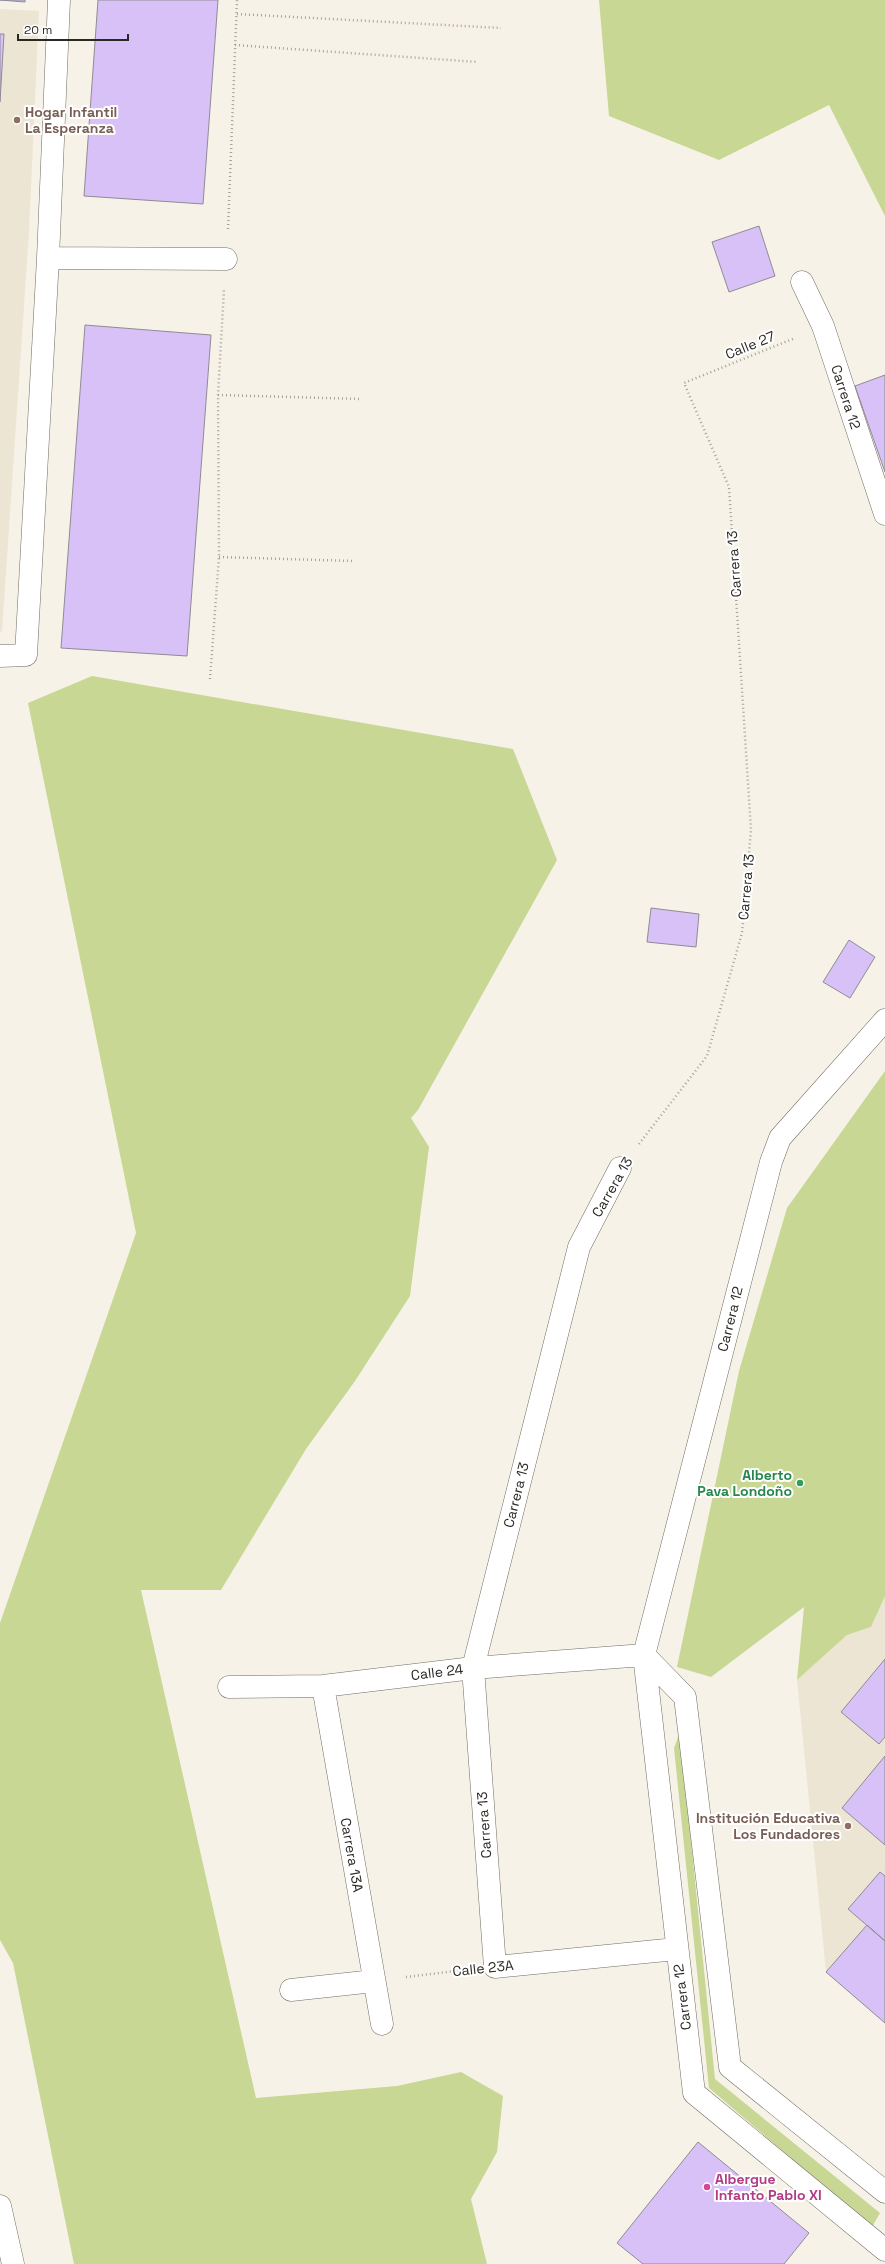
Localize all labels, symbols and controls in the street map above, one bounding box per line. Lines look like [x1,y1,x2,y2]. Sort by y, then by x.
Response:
scale bar [18,16,128,42]
text: 20 m [24,22,52,38]
place label: Hogar Infantil La Esperanza [25,103,117,137]
marker: Hogar Infantil La Esperanza [12,115,22,125]
street label: Calle 27 [723,327,778,363]
street label: Carrera 12 [827,363,865,431]
street label: Carrera 13 [723,530,745,598]
street label: Carrera 13 [734,853,758,921]
street label: Carrera 13 [588,1154,636,1220]
street label: Carrera 12 [713,1284,747,1354]
street label: Carrera 13 [499,1460,533,1530]
place label: Alberto Pava Londoño [697,1466,792,1500]
marker: Alberto Pava Londoño [795,1478,805,1488]
street label: Calle 24 [410,1660,464,1684]
street label: Carrera 13 [473,1791,495,1859]
place label: Institución Educativa Los Fundadores [696,1809,840,1843]
street label: Carrera 13A [337,1816,367,1894]
marker: Institución Educativa Los Fundadores [843,1821,853,1831]
street label: Calle 23A [452,1956,515,1980]
street label: Carrera 12 [669,1963,695,2031]
place label: Albergue Infanto Pablo XI [715,2170,822,2204]
marker: Albergue Infanto Pablo XI [702,2182,712,2192]

